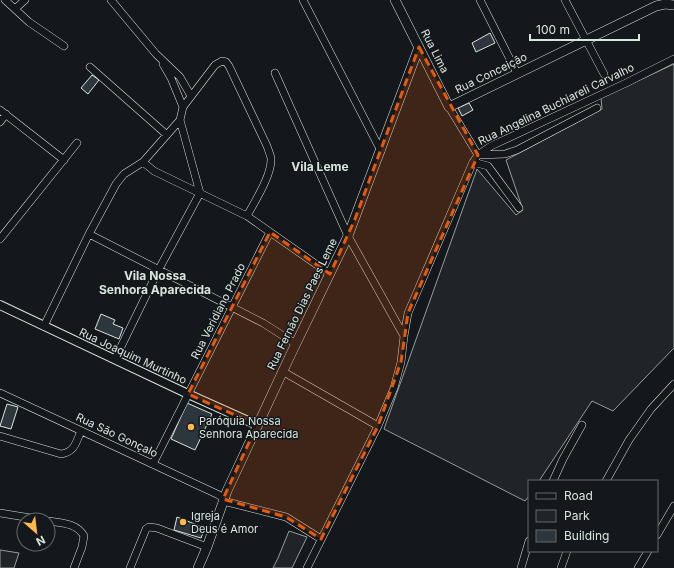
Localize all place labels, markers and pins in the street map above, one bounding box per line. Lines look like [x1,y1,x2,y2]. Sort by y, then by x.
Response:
place label: Paróquia Nossa Senhora Aparecida [199,414,298,441]
marker: Paróquia Nossa Senhora Aparecida [186,422,196,432]
place label: Igreja Deus é Amor [191,509,258,536]
marker: Igreja Deus é Amor [178,517,188,527]

